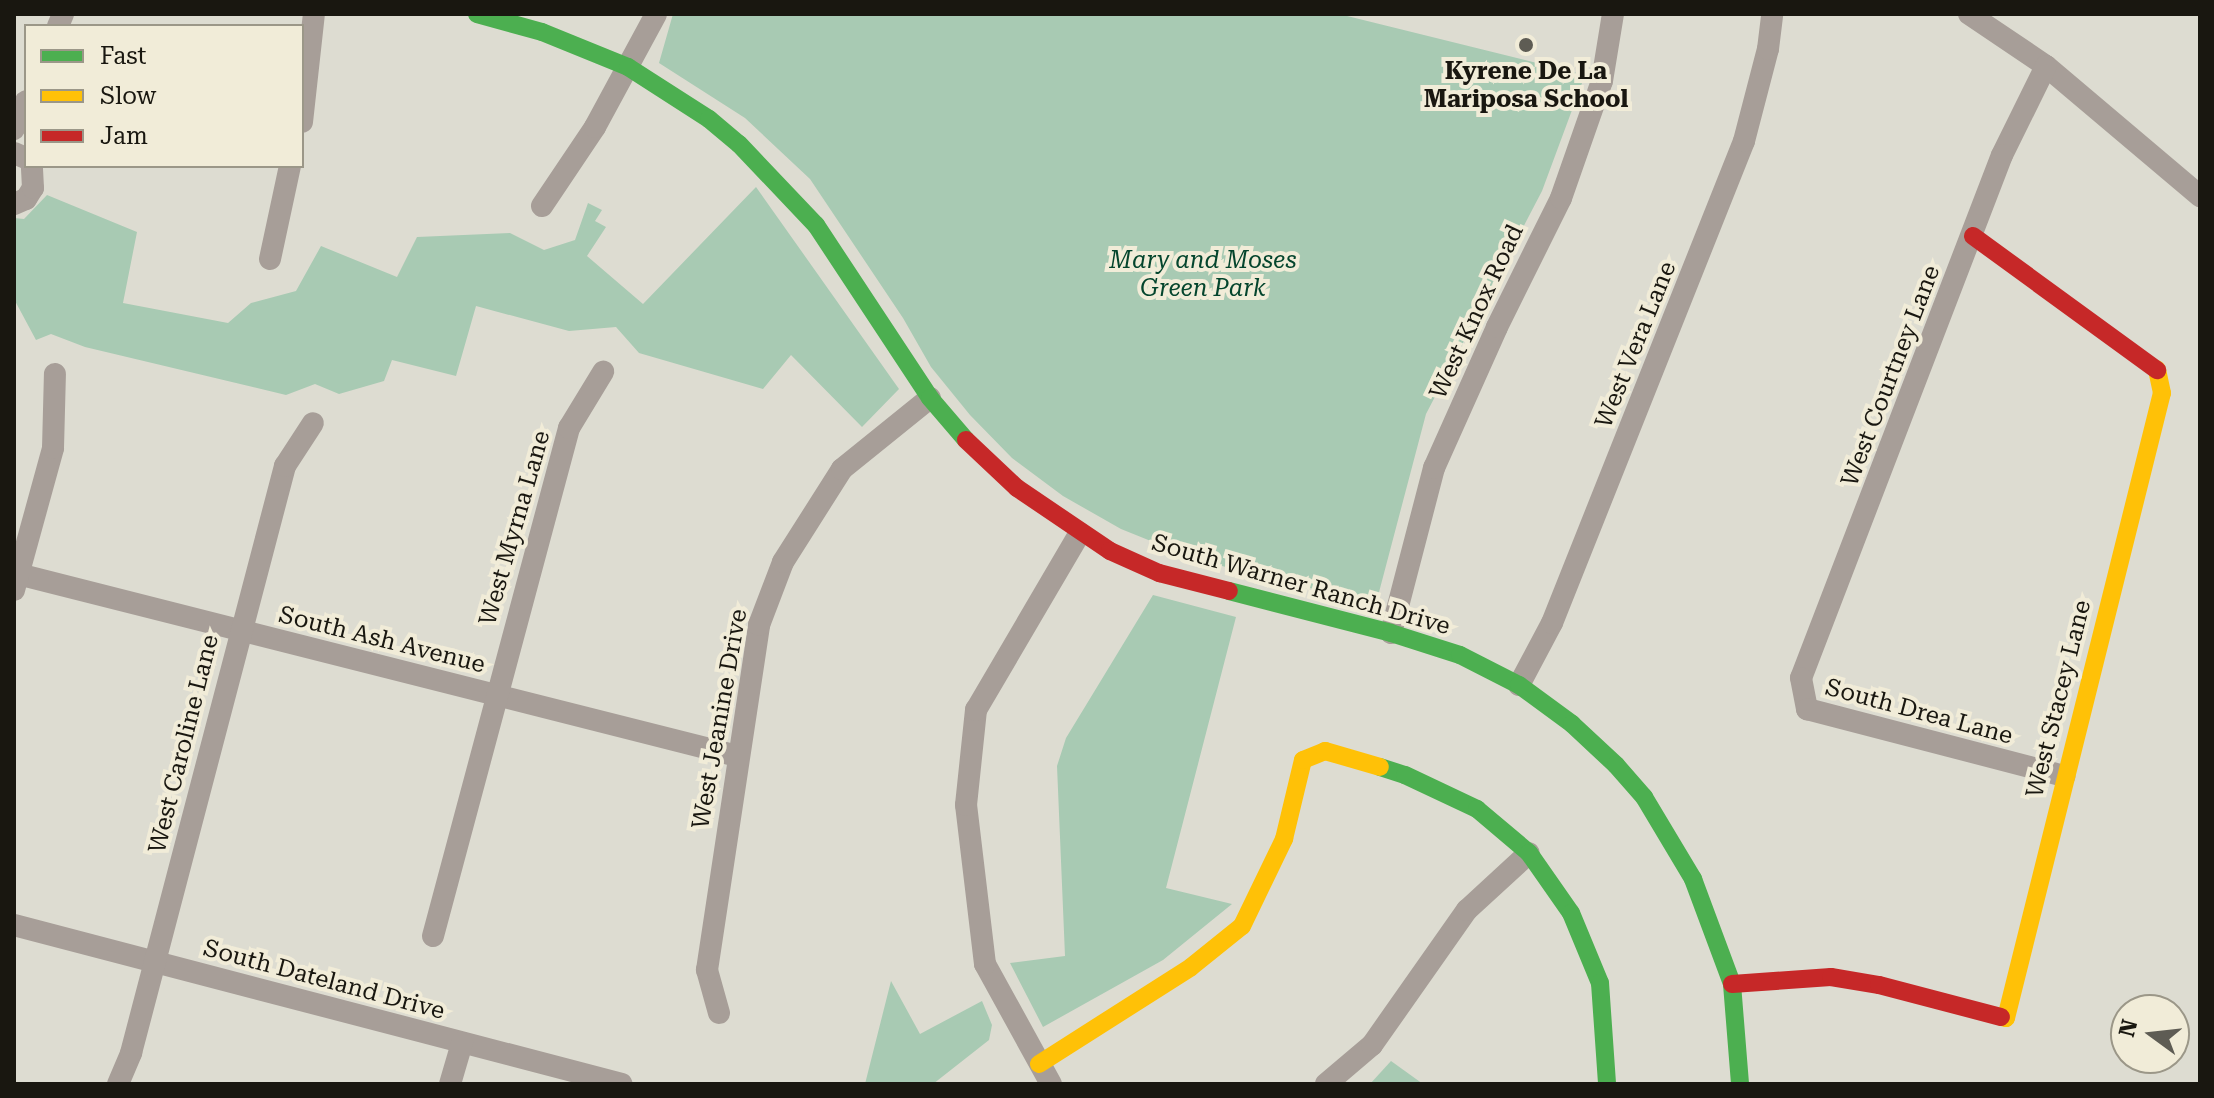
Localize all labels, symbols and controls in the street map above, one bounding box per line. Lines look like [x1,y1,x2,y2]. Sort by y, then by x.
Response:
legend [24,24,304,168]
marker: Kyrene De La Mariposa School [1517,36,1535,54]
text: Fast [100,42,147,70]
place label: Kyrene De La Mariposa School [1424,58,1628,114]
text: Slow [100,82,156,110]
text: Jam [100,122,148,150]
street label: West Knox Road [1424,220,1530,404]
park label: Mary and Moses Green Park [1109,247,1297,303]
street label: West Vera Lane [1589,258,1683,432]
street label: West Courtney Lane [1836,261,1946,491]
street label: West Myrna Lane [473,427,557,629]
street label: South Warner Ranch Drive [1149,529,1453,641]
street label: West Stacey Lane [2021,597,2097,801]
street label: South Ash Avenue [276,600,488,680]
street label: West Jeanine Drive [686,607,754,831]
street label: West Caroline Lane [143,632,225,856]
street label: South Drea Lane [1822,673,2016,751]
street label: South Dateland Drive [200,934,448,1026]
north arrow [2110,994,2190,1074]
text: N [2114,1017,2143,1040]

